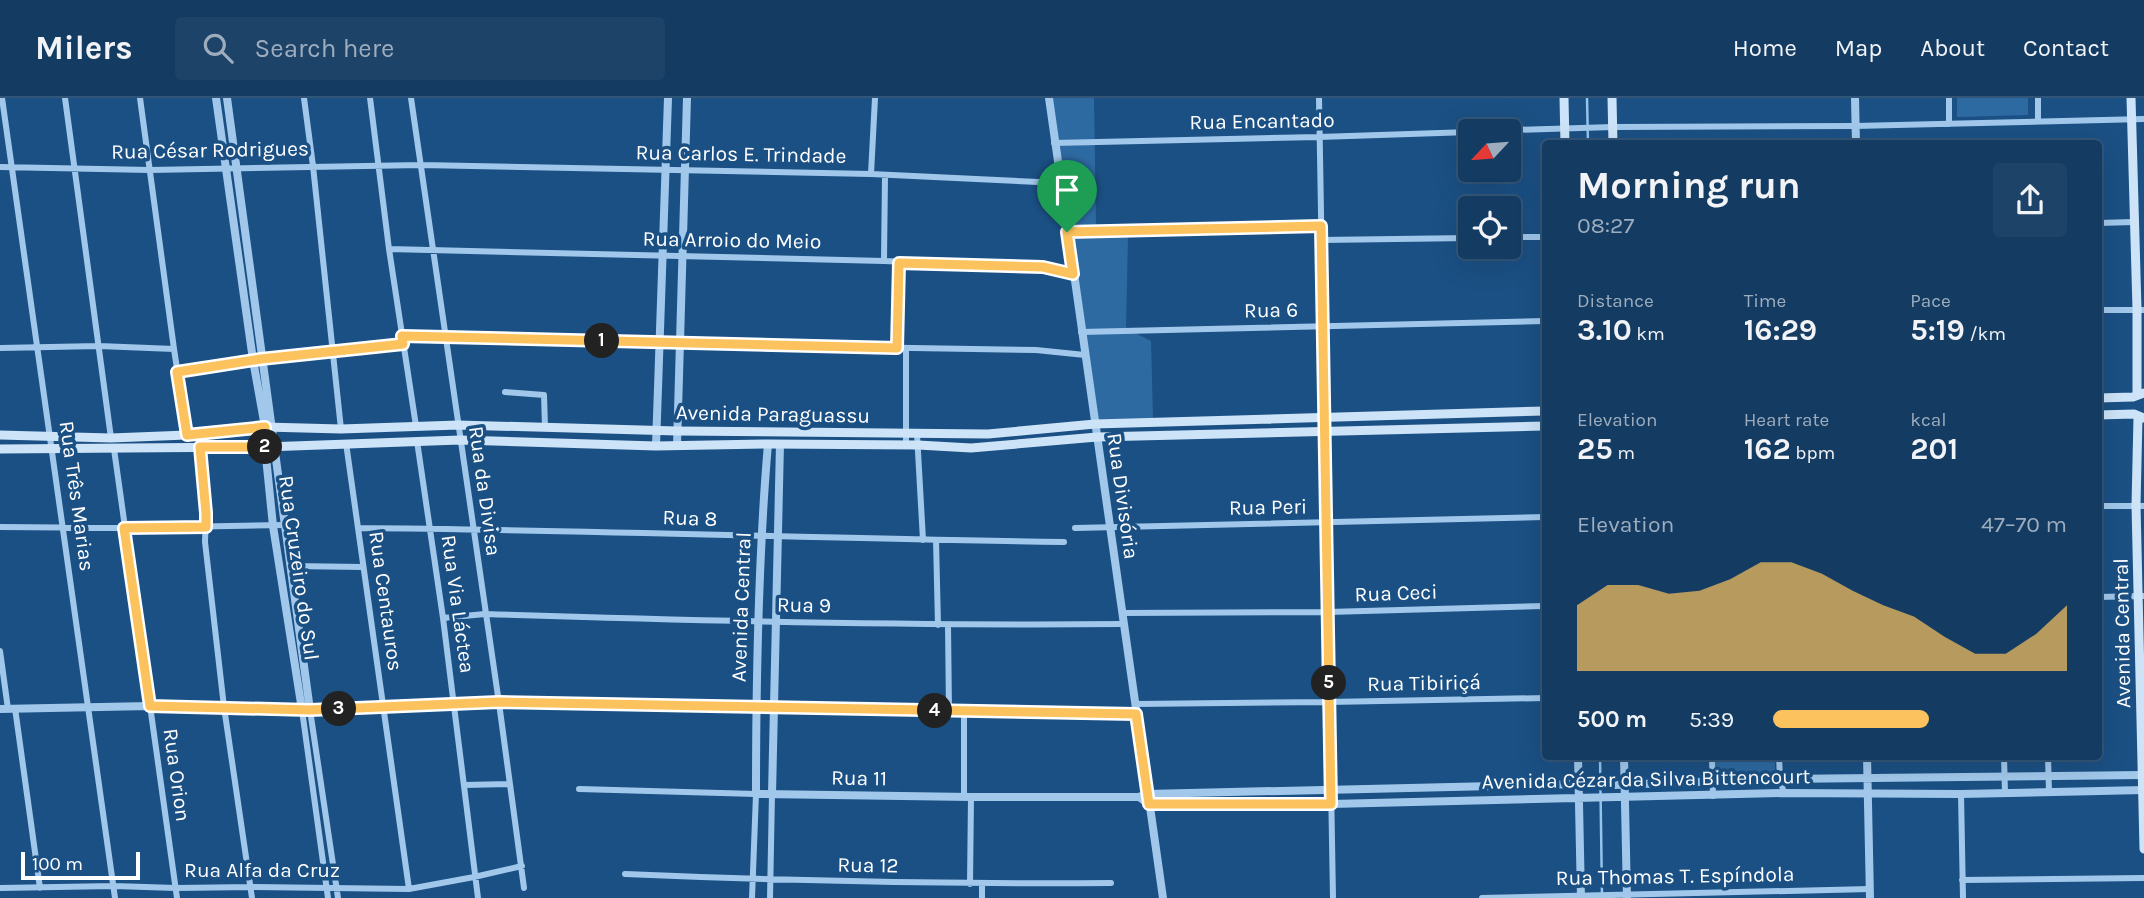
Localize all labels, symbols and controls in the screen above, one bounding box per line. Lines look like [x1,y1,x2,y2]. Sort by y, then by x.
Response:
search box [175,17,665,80]
text: Milers [35,29,133,67]
icon: search [199,29,237,67]
text: Search here [255,33,394,64]
text: Home [1733,34,1797,62]
text: Map [1835,34,1882,62]
text: About [1920,34,1985,62]
text: Contact [2023,34,2109,62]
street label: Rua Encantado [1189,108,1335,134]
north arrow [1458,119,1521,182]
map controls [1458,119,1521,259]
street label: Rua César Rodrigues [111,136,309,164]
street label: Rua Carlos E. Trindade [635,140,847,168]
pin [1037,160,1097,232]
text: Morning run [1577,163,1801,208]
button: share [1993,163,2067,237]
icon: arrive [1048,171,1086,209]
button: locate [1458,196,1521,259]
text: 08:27 [1577,212,1634,239]
street label: Rua Arroio do Meio [642,226,822,254]
text: Distance [1577,290,1654,312]
text: Time [1744,290,1786,312]
text: Pace [1910,290,1951,312]
street label: Rua 6 [1244,298,1298,322]
text: 3.10 [1577,312,1632,348]
text: 16:29 [1744,312,1817,348]
text: 5:19 [1910,312,1965,348]
text: km [1632,323,1665,345]
text: /km [1965,323,2006,345]
pin: 1 [584,324,620,358]
text: 1 [598,329,605,351]
street label: Avenida Paraguassu [676,400,870,428]
text: Elevation [1577,409,1657,431]
text: Heart rate [1744,409,1829,431]
text: kcal [1910,409,1947,431]
street label: Rua Três Marias [55,419,99,573]
street label: Rua da Divisa [464,425,506,557]
pin: 2 [247,430,282,464]
street label: Rua Divisória [1102,431,1144,561]
text: 25 [1577,431,1613,467]
text: 162 [1744,431,1791,467]
text: 201 [1910,431,1958,467]
text: 2 [259,435,270,457]
text: m [1613,442,1635,464]
text: bpm [1791,442,1835,464]
street label: Rua Cruzeiro do Sul [274,474,324,662]
street label: Rua Peri [1229,494,1307,520]
street label: Rua 8 [662,505,718,531]
text: Elevation [1577,511,1674,538]
text: 47–70 m [1981,511,2067,538]
street label: Rua Centauros [364,530,408,672]
street label: Avenida Central [726,532,756,682]
street label: Rua Via Láctea [436,533,480,675]
street label: Avenida Central [2109,558,2135,708]
street label: Rua Ceci [1354,580,1438,606]
street label: Rua 9 [777,593,831,617]
pin: 5 [1312,666,1346,700]
street label: Rua Tibiriçá [1367,670,1481,696]
text: 5 [1323,671,1334,693]
pin: 3 [322,692,356,726]
pin: 4 [918,694,953,728]
text: 3 [333,697,344,719]
text: 4 [929,699,940,721]
text: 500 m [1577,706,1647,733]
text: 5:39 [1689,706,1734,733]
street label: Rua Orion [159,727,195,823]
street label: Avenida Cézar da Silva Bittencourt [1482,764,1811,794]
street label: Rua 11 [831,766,887,790]
scale bar [21,849,140,881]
street label: Rua 12 [837,852,899,878]
text: 100 m [32,853,83,875]
street label: Rua Alfa da Cruz [184,858,340,882]
street label: Rua Thomas T. Espíndola [1555,862,1795,890]

